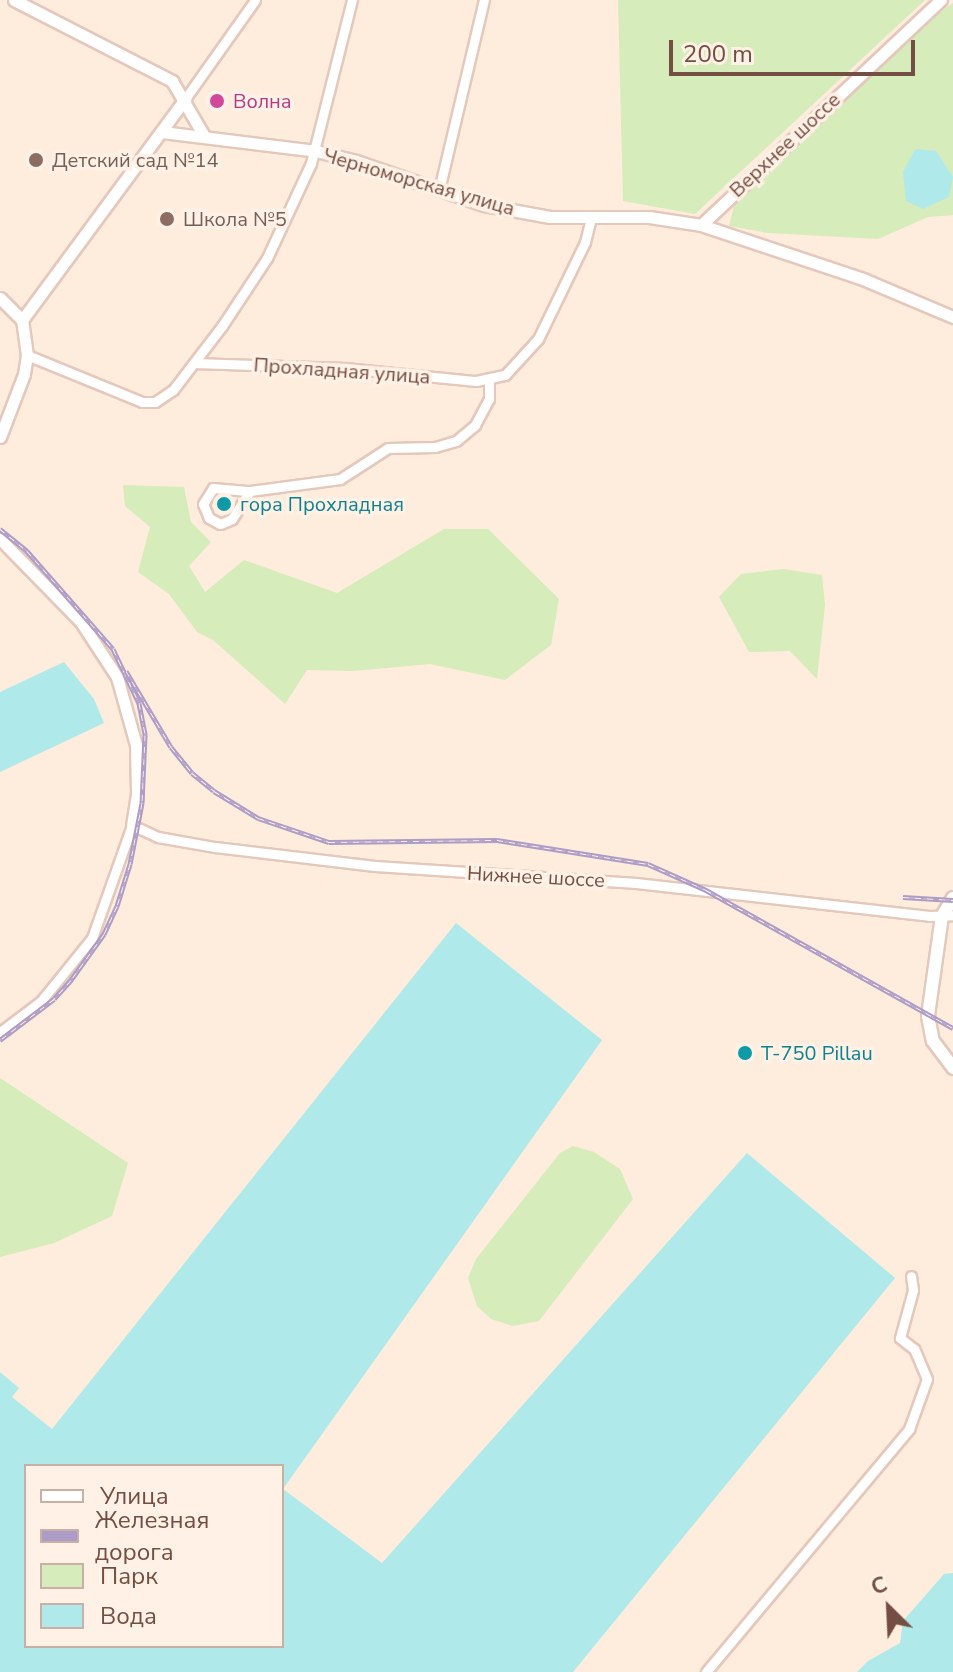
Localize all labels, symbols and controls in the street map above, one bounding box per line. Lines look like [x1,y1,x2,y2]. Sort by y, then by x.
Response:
scale bar [673,24,919,74]
text: 200 m [683,38,753,70]
street label: Верхнее шоссе [725,88,845,202]
place label: Волна [233,89,292,113]
marker: Волна [208,92,226,110]
street label: Черноморская улица [320,143,518,221]
place label: Детский сад №14 [52,148,219,172]
marker: Детский сад №14 [27,151,45,169]
place label: Школа №5 [183,207,287,231]
marker: Школа №5 [158,210,176,228]
street label: Прохладная улица [253,353,431,389]
place label: гора Прохладная [240,492,404,516]
marker: гора Прохладная [215,495,233,513]
street label: Нижнее шоссе [466,861,606,893]
place label: T-750 Pillau [761,1041,873,1065]
marker: T-750 Pillau [736,1044,754,1062]
legend [24,1464,284,1648]
text: Улица [100,1480,169,1512]
text: Железная дорога [95,1504,209,1568]
text: Парк [100,1560,158,1592]
north arrow [849,1568,929,1648]
text: С [866,1569,892,1603]
text: Вода [100,1600,157,1632]

